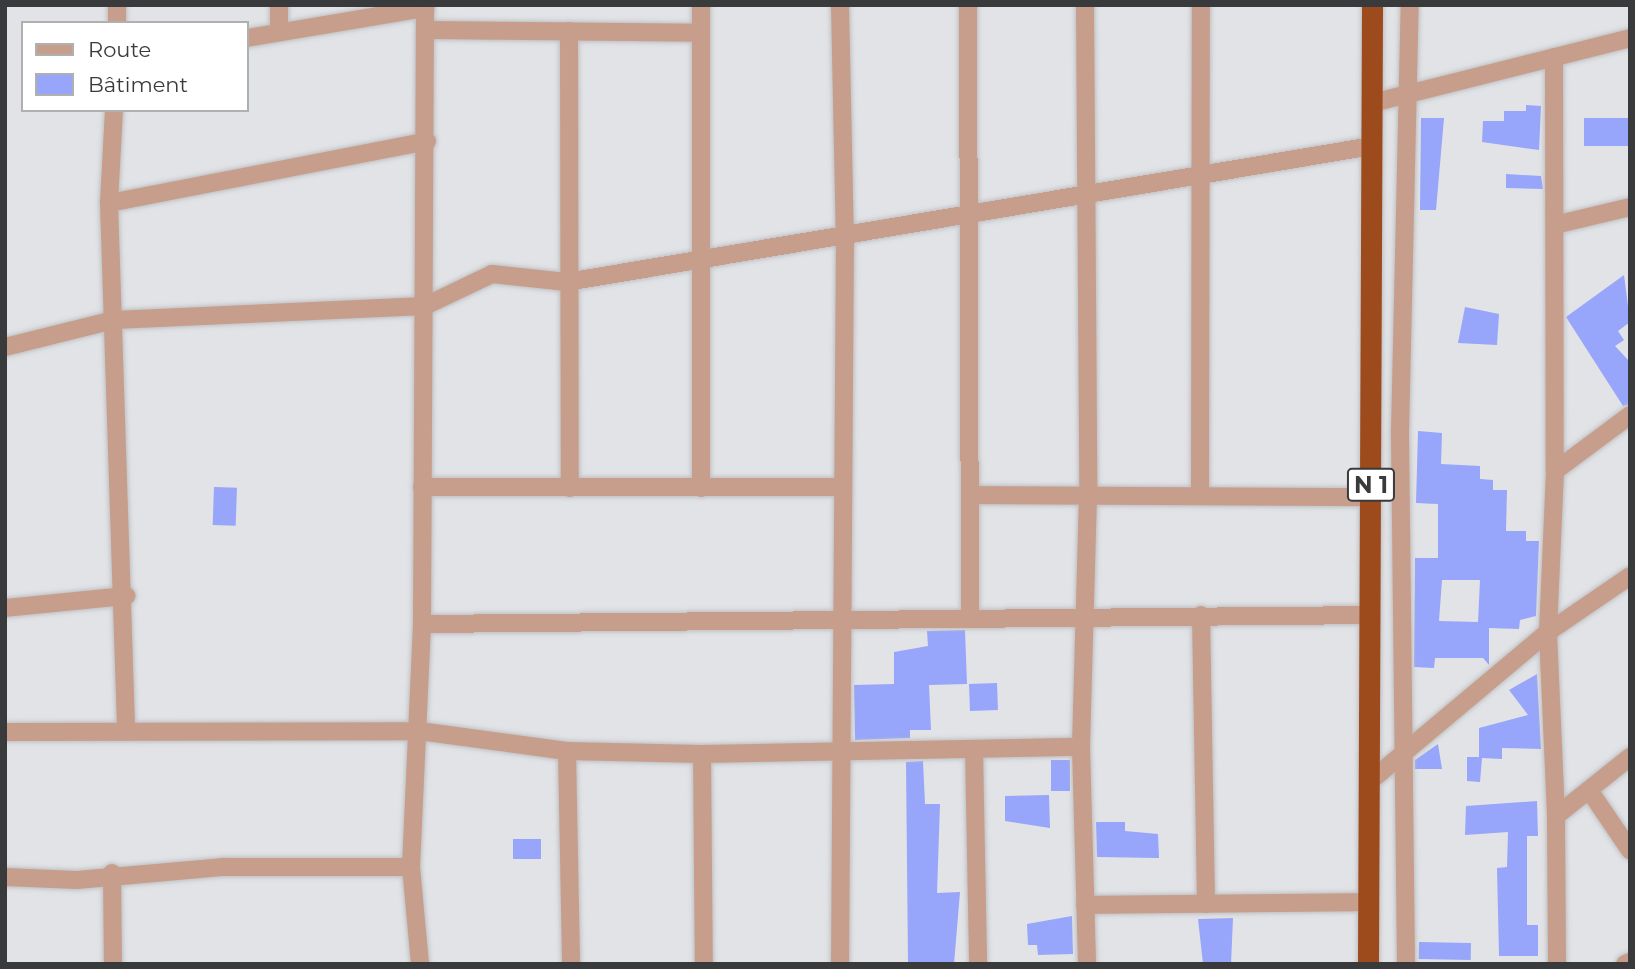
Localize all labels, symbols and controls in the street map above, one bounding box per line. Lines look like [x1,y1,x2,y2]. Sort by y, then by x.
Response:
legend [21,21,248,112]
text: Route [88,37,151,62]
text: Bâtiment [88,72,188,97]
road number: N 1 [1346,466,1396,505]

